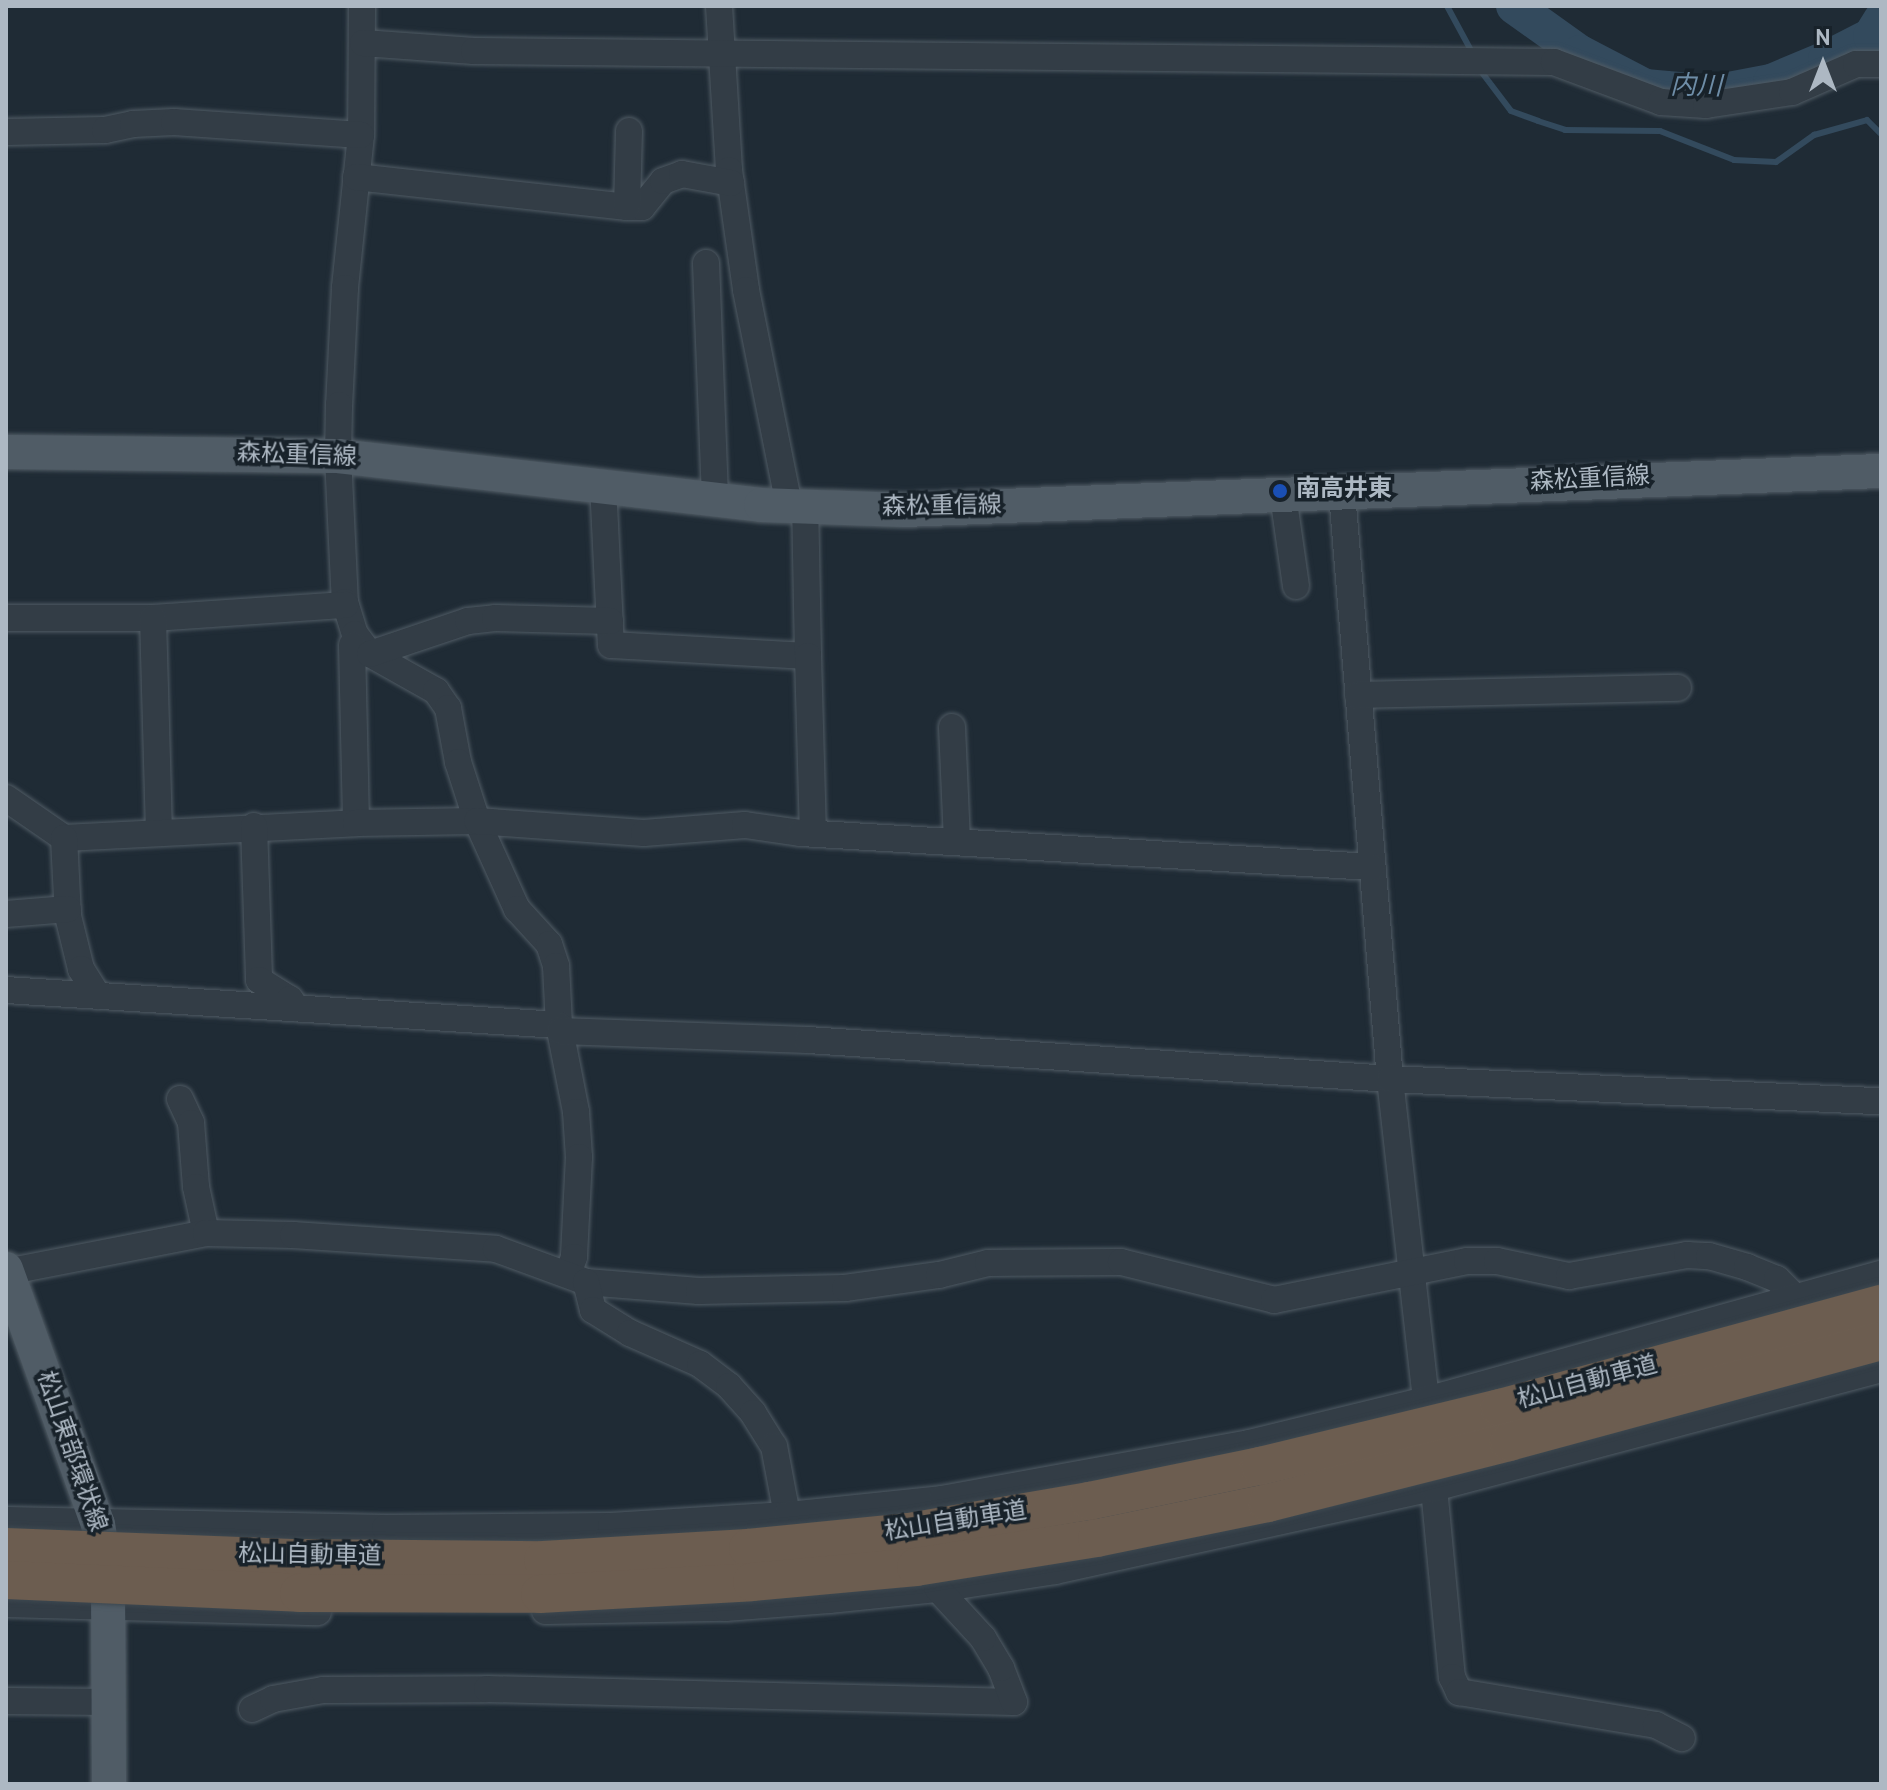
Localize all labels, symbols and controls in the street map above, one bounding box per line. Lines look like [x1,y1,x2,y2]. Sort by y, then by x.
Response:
north arrow [1783,24,1863,104]
text: N [1815,26,1831,53]
water label: 内川 [1670,72,1722,104]
street label: 森松重信線 [237,441,357,473]
street label: 森松重信線 [1529,463,1651,499]
place label: 南高井東 [1296,477,1392,505]
marker: 南高井東 [1271,482,1289,500]
street label: 森松重信線 [882,493,1002,523]
street label: 松山自動車道 [1515,1351,1661,1417]
street label: 松山東部環状線 [29,1368,111,1536]
street label: 松山自動車道 [883,1498,1029,1548]
street label: 松山自動車道 [238,1541,382,1573]

